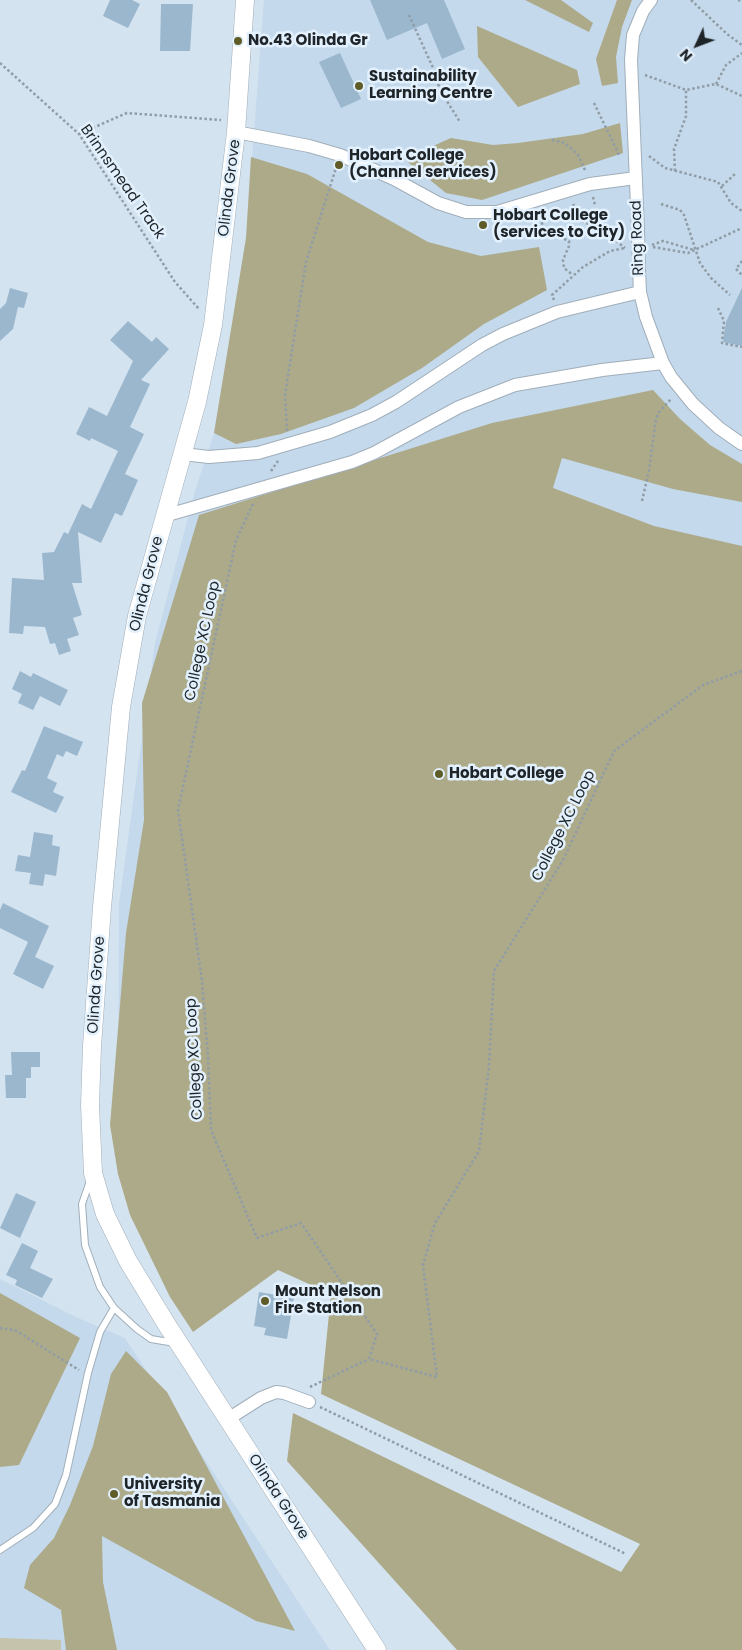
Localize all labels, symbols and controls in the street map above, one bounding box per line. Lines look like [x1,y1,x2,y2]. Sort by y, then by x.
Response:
north arrow [672,20,722,70]
place label: No.43 Olinda Gr [248,32,368,50]
marker: No.43 Olinda Gr [232,35,244,47]
text: N [675,45,697,66]
place label: Sustainability Learning Centre [369,68,493,103]
marker: Sustainability Learning Centre [353,80,365,92]
street label: Brinnsmead Track [76,121,168,243]
street label: Olinda Grove [215,138,245,238]
place label: Hobart College (Channel services) [349,147,497,182]
marker: Hobart College (Channel services) [333,159,345,171]
street label: Ring Road [628,200,648,276]
place label: Hobart College (services to City) [493,207,625,242]
marker: Hobart College (services to City) [477,219,489,231]
street label: Olinda Grove [126,534,168,634]
street label: College XC Loop [182,579,224,703]
place label: Hobart College [449,765,564,783]
marker: Hobart College [433,768,445,780]
street label: College XC Loop [528,768,600,884]
street label: Olinda Grove [85,936,109,1034]
street label: College XC Loop [183,998,207,1120]
place label: Mount Nelson Fire Station [275,1283,381,1318]
marker: Mount Nelson Fire Station [259,1295,271,1307]
street label: Olinda Grove [244,1451,312,1543]
place label: University of Tasmania [124,1476,220,1511]
marker: University of Tasmania [108,1488,120,1500]

